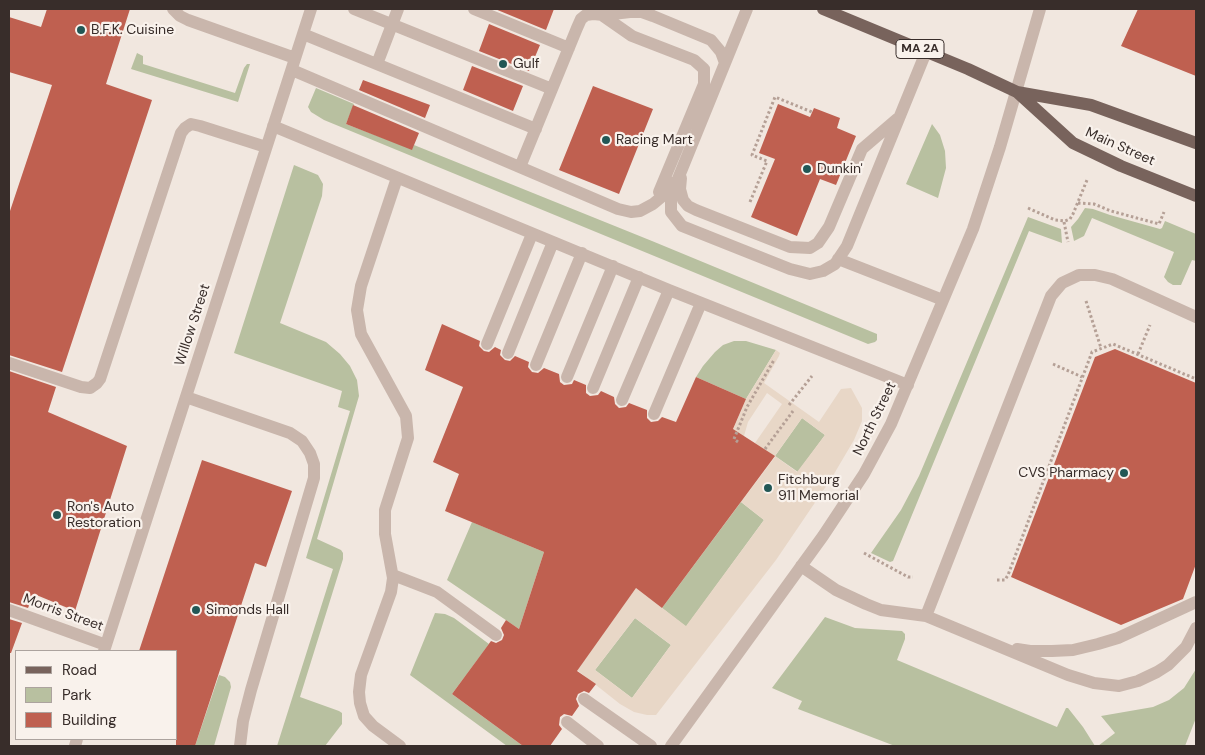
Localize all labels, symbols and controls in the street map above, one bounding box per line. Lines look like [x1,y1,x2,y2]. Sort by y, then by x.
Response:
place label: B.F.K. Cuisine [91,22,174,38]
marker: B.F.K. Cuisine [75,24,87,36]
road number: MA 2A [896,40,944,59]
place label: Gulf [513,56,540,72]
marker: Gulf [497,58,509,70]
street label: Main Street [1083,124,1157,170]
place label: Racing Mart [616,132,693,148]
marker: Racing Mart [600,134,612,146]
place label: Dunkin' [817,161,863,177]
marker: Dunkin' [801,163,813,175]
street label: Willow Street [172,282,214,368]
street label: North Street [850,379,900,459]
place label: CVS Pharmacy [1018,465,1114,481]
marker: CVS Pharmacy [1118,467,1130,479]
place label: Fitchburg 911 Memorial [778,472,859,504]
marker: Fitchburg 911 Memorial [762,482,774,494]
place label: Ron's Auto Restoration [67,499,141,532]
marker: Ron's Auto Restoration [51,509,63,521]
street label: Morris Street [21,591,105,635]
place label: Simonds Hall [206,602,289,618]
marker: Simonds Hall [190,604,202,616]
legend [15,650,178,740]
text: Road [62,660,97,680]
text: Park [62,685,92,705]
text: Building [62,710,117,730]

